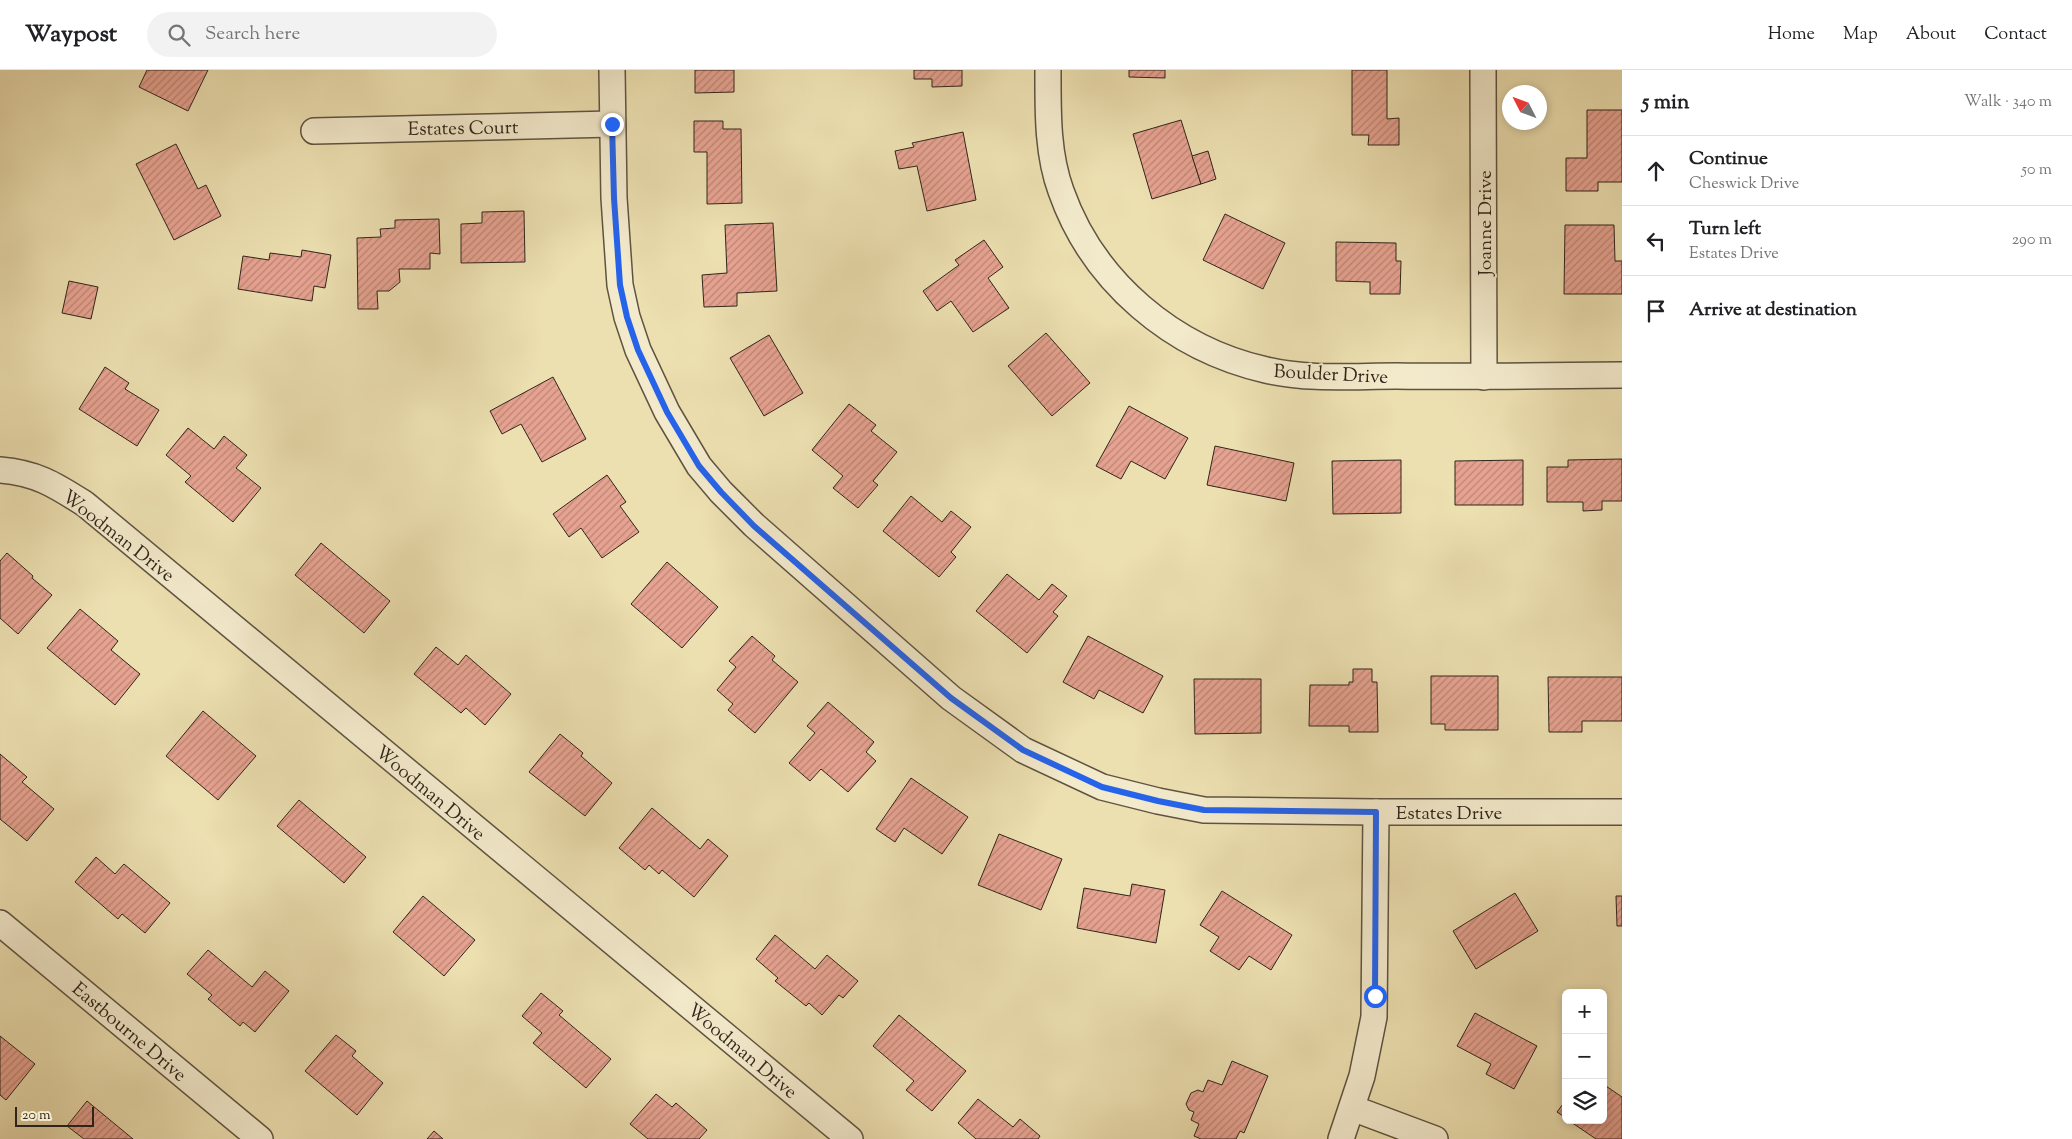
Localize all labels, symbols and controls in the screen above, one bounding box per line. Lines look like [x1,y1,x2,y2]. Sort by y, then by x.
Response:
search box [147,12,497,57]
text: Waypost [25,18,117,52]
icon: search [165,21,193,49]
text: Search here [205,21,300,48]
text: Home [1768,22,1815,48]
text: Map [1843,22,1878,48]
text: About [1906,22,1956,48]
text: Contact [1984,22,2047,48]
north arrow [1502,85,1547,130]
text: 5 min [1642,88,1689,118]
text: Walk · 340 m [1964,91,2052,114]
route end [601,113,624,136]
street label: Estates Court [408,115,519,144]
text: Continue [1689,146,1768,173]
icon: ahead [1642,157,1670,185]
text: 50 m [2021,159,2052,182]
street label: Joanne Drive [1473,170,1500,277]
text: Cheswick Drive [1689,173,1799,196]
text: Turn left [1689,216,1761,243]
icon: left [1642,227,1670,255]
text: 290 m [2012,229,2052,252]
text: Estates Drive [1689,243,1779,266]
icon: arrive [1642,297,1670,325]
text: Arrive at destination [1689,297,1857,324]
street label: Boulder Drive [1273,359,1389,392]
street label: Woodman Drive [55,484,180,590]
street label: Woodman Drive [369,740,490,848]
street label: Estates Drive [1396,801,1502,828]
street label: Eastbourne Drive [65,977,192,1089]
route start [1364,985,1387,1008]
map controls [1562,989,1607,1124]
button: + [1562,989,1607,1034]
street label: Woodman Drive [681,998,802,1106]
button: − [1562,1034,1607,1079]
button: layers [1562,1079,1607,1124]
scale bar [15,1104,94,1127]
text: 20 m [22,1106,51,1126]

